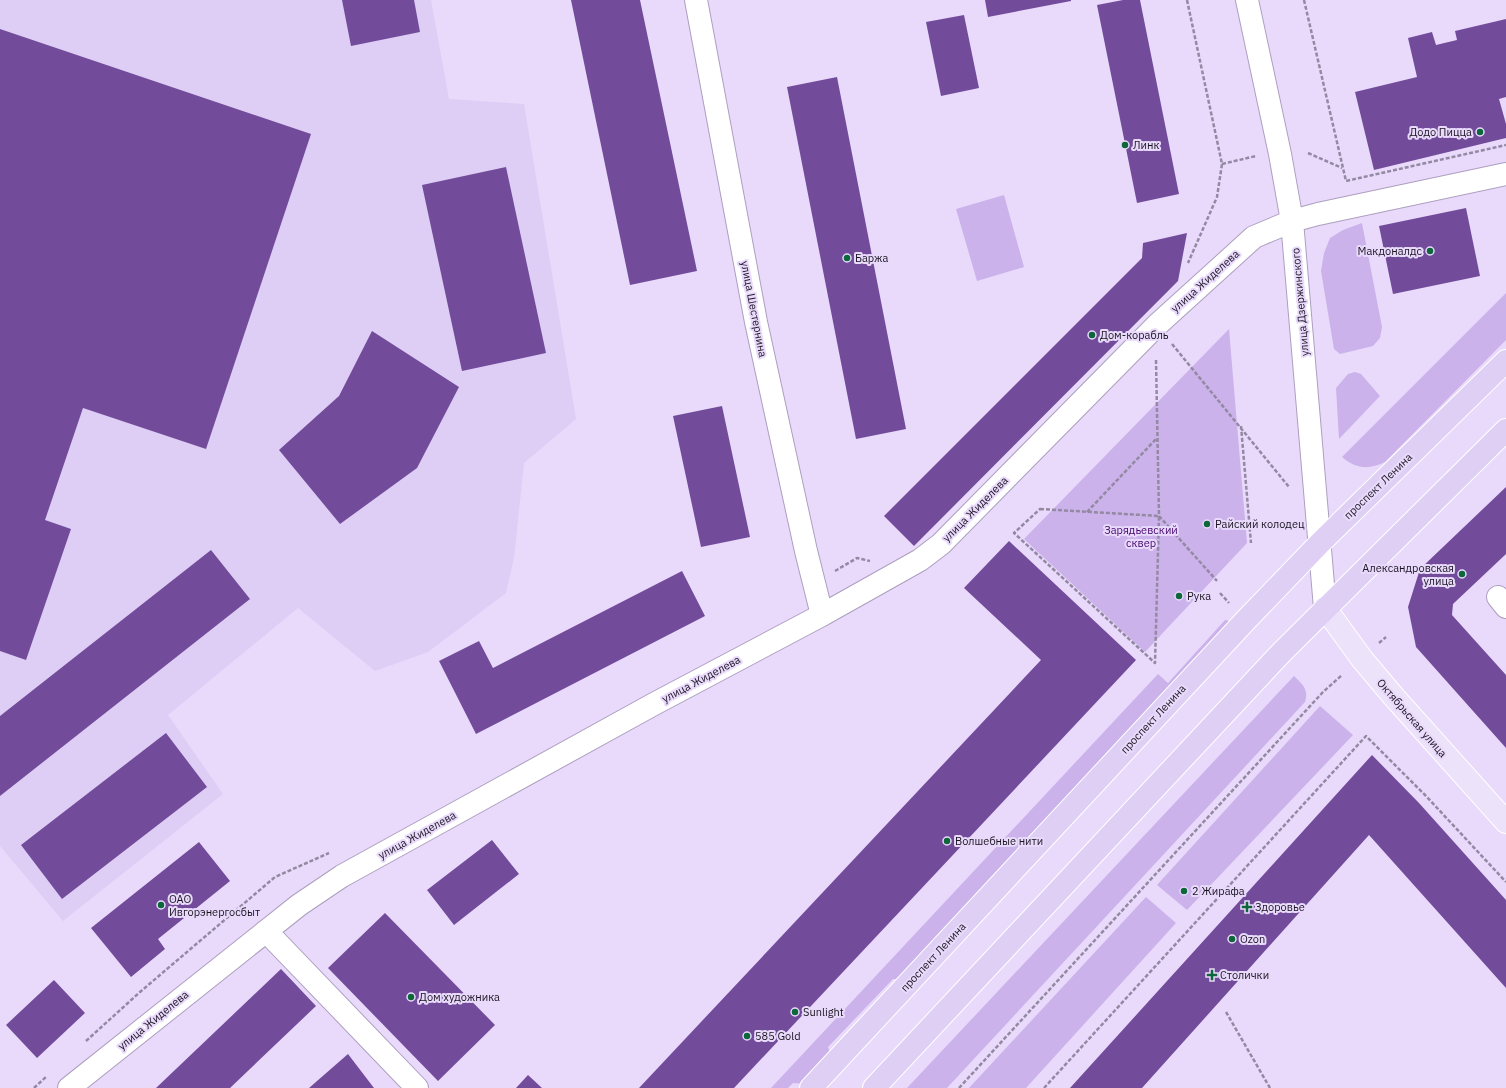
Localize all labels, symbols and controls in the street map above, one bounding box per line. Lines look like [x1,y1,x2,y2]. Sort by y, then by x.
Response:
place label: Додо Пицца [1409,125,1472,139]
marker: Додо Пицца [1475,127,1485,137]
place label: Линк [1133,138,1160,152]
marker: Линк [1120,140,1130,150]
place label: Макдоналдс [1357,244,1422,258]
marker: Макдоналдс [1425,246,1435,256]
street label: улица Жиделева [1168,247,1242,315]
street label: улица Дзержинского [1288,247,1312,357]
place label: Баржа [855,251,888,265]
marker: Баржа [842,253,852,263]
street label: улица Шестернина [738,260,770,359]
place label: Дом-корабль [1100,328,1169,342]
marker: Дом-корабль [1087,330,1097,340]
street label: проспект Ленина [1341,450,1415,522]
street label: улица Жиделева [939,473,1011,545]
place label: Райский колодец [1215,517,1305,531]
marker: Райский колодец [1202,519,1212,529]
park label: Зарядьевский сквер [1104,523,1178,550]
place label: Александровская улица [1362,561,1454,588]
marker: Александровская улица [1457,569,1467,579]
place label: Рука [1187,589,1211,603]
marker: Рука [1174,591,1184,601]
street label: улица Жиделева [659,652,743,706]
street label: Октябрьская улица [1374,676,1450,760]
street label: проспект Ленина [1117,681,1189,756]
street label: улица Жиделева [376,808,459,862]
place label: Волшебные нити [955,834,1043,848]
marker: Волшебные нити [942,836,952,846]
place label: 2 Жирафа [1192,884,1245,898]
marker: 2 Жирафа [1179,886,1189,896]
place label: ОАО Ивгорэнергосбыт [169,892,260,919]
marker: ОАО Ивгорэнергосбыт [156,900,166,910]
place label: Здоровье [1255,900,1305,914]
marker: Здоровье [1242,902,1252,912]
street label: проспект Ленина [897,919,969,994]
place label: Ozon [1240,932,1265,946]
marker: Ozon [1227,934,1237,944]
place label: Столички [1220,968,1269,982]
marker: Столички [1207,970,1217,980]
street label: улица Жиделева [115,987,191,1053]
place label: Дом художника [419,990,500,1004]
marker: Дом художника [406,992,416,1002]
place label: Sunlight [803,1005,844,1019]
marker: Sunlight [790,1007,800,1017]
place label: 585 Gold [755,1029,801,1043]
marker: 585 Gold [742,1031,752,1041]

